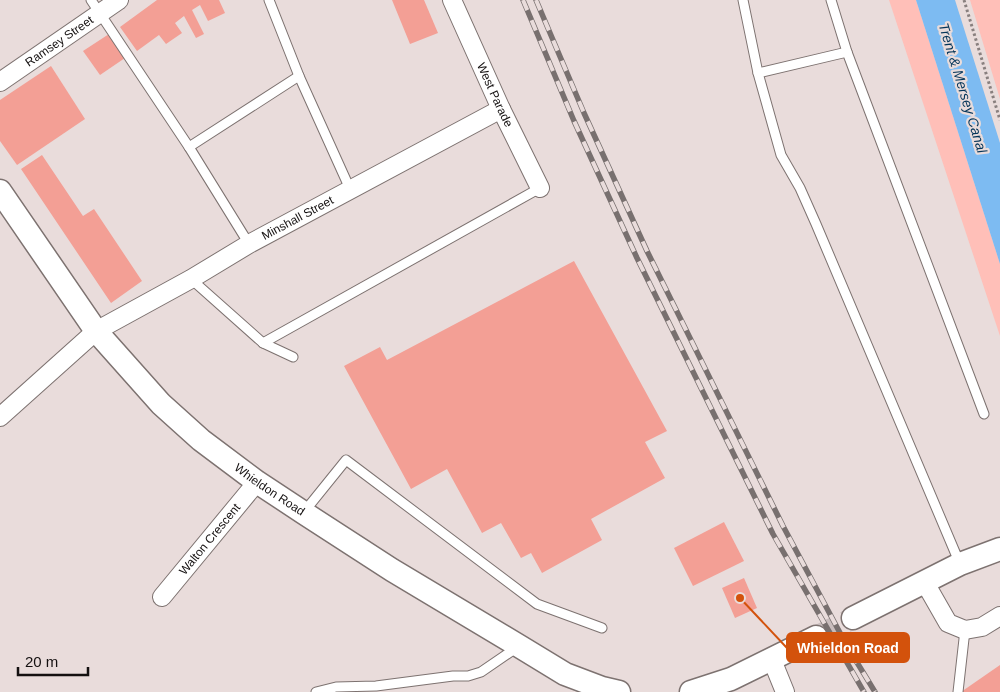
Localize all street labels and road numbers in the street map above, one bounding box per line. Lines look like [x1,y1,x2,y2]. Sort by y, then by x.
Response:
street label: Ramsey Street [23,12,97,69]
street label: West Parade [474,60,516,130]
street label: Minshall Street [259,193,336,243]
street label: Whieldon Road [232,461,307,519]
street label: Walton Crescent [176,500,244,578]

